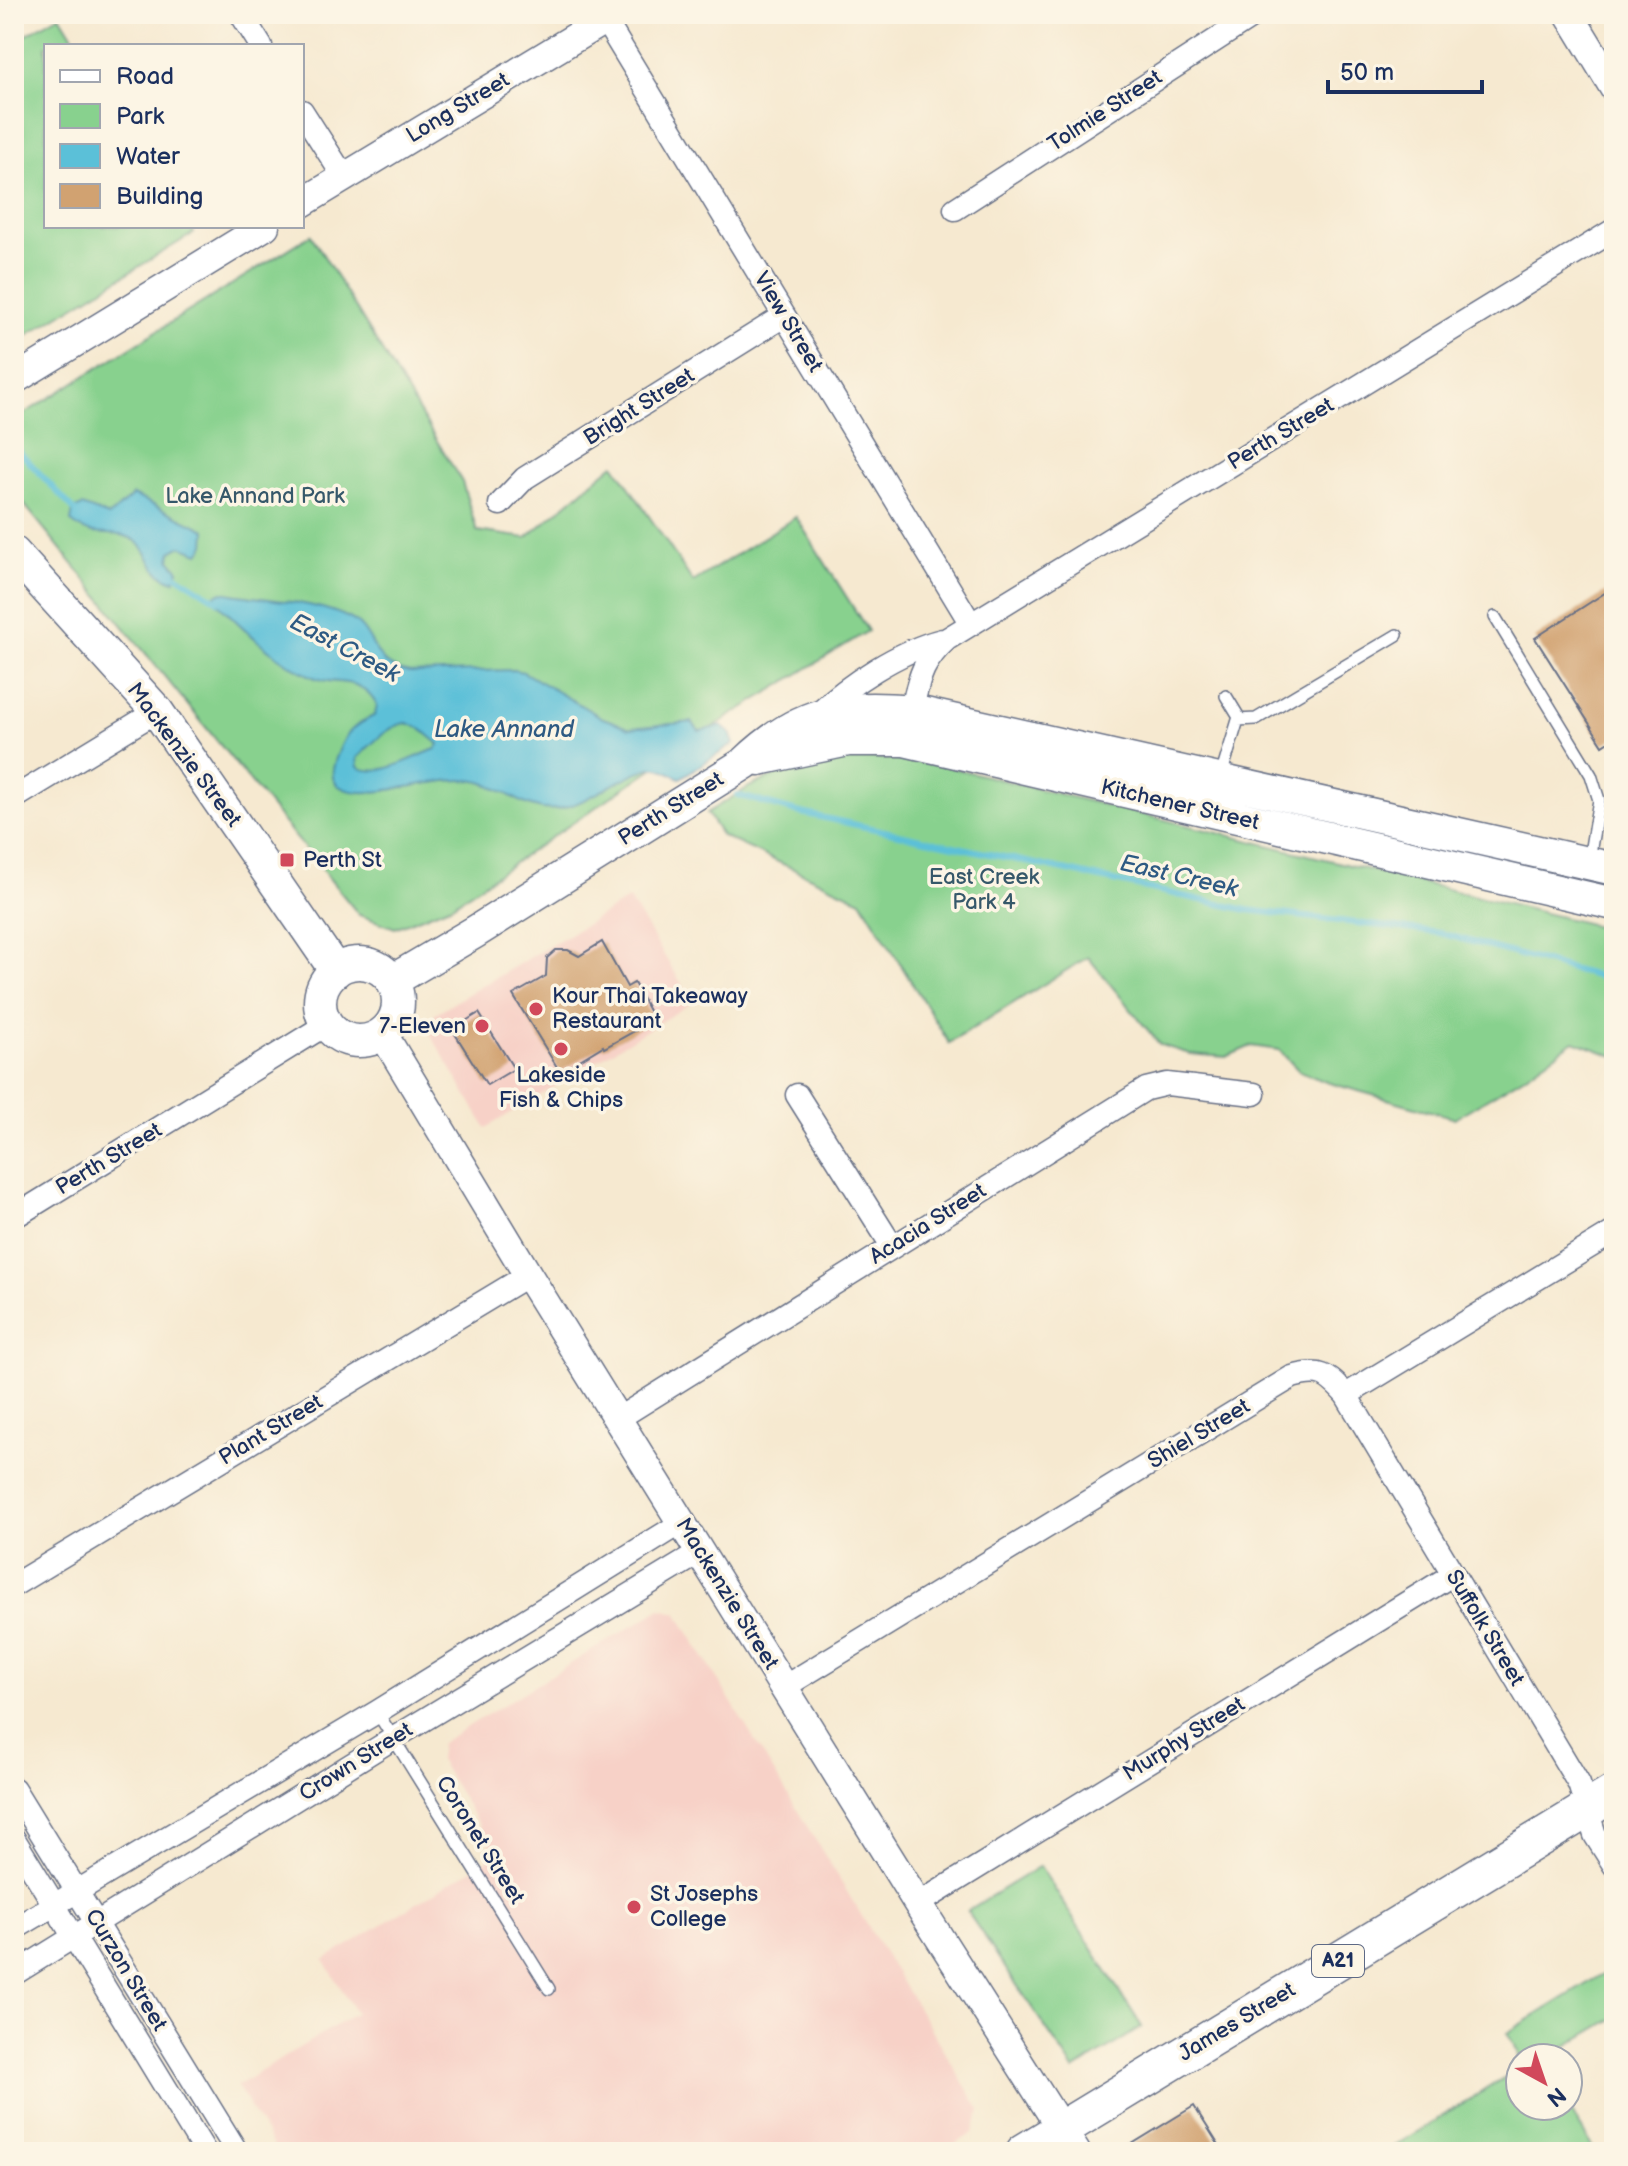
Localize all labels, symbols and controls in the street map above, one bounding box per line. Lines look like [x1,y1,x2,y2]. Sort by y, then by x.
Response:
legend [44,44,304,228]
scale bar [1328,44,1482,94]
text: 50 m [1340,58,1394,87]
text: Road [116,62,174,91]
street label: Tolmie Street [1043,64,1167,158]
street label: Long Street [402,67,515,149]
text: Park [116,102,164,131]
text: Water [116,142,180,171]
text: Building [116,182,203,211]
street label: View Street [747,267,829,377]
street label: Bright Street [579,362,700,452]
street label: Perth Street [1223,392,1339,476]
park label: Lake Annand Park [165,483,345,510]
water label: East Creek [285,607,406,690]
street label: Mackenzie Street [121,678,247,833]
water label: Lake Annand [434,715,575,744]
street label: Perth Street [613,766,729,852]
street label: Kitchener Street [1098,774,1262,836]
place label: Perth St [303,847,382,874]
water label: East Creek [1117,848,1242,904]
marker: Perth St [278,851,296,869]
park label: East Creek Park 4 [929,864,1039,916]
place label: Kour Thai Takeaway Restaurant [552,983,748,1035]
marker: Kour Thai Takeaway Restaurant [527,1000,545,1018]
place label: 7-Eleven [379,1013,466,1040]
marker: 7-Eleven [473,1017,491,1035]
marker: Lakeside Fish & Chips [552,1040,570,1058]
place label: Lakeside Fish & Chips [499,1062,623,1114]
street label: Perth Street [51,1117,167,1201]
street label: Acacia Street [865,1177,991,1271]
street label: Plant Street [214,1388,328,1471]
street label: Shiel Street [1143,1393,1255,1475]
street label: Mackenzie Street [670,1513,785,1675]
street label: Suffolk Street [1440,1565,1530,1691]
street label: Murphy Street [1118,1691,1250,1787]
street label: Crown Street [294,1716,418,1808]
street label: Coronet Street [430,1771,530,1909]
place label: St Josephs College [650,1881,758,1933]
marker: St Josephs College [625,1898,643,1916]
street label: Curzon Street [79,1904,173,2036]
road number: A21 [1312,1945,1364,1977]
street label: James Street [1174,1976,1301,2067]
north arrow [1504,2042,1584,2122]
text: N [1541,2081,1571,2112]

